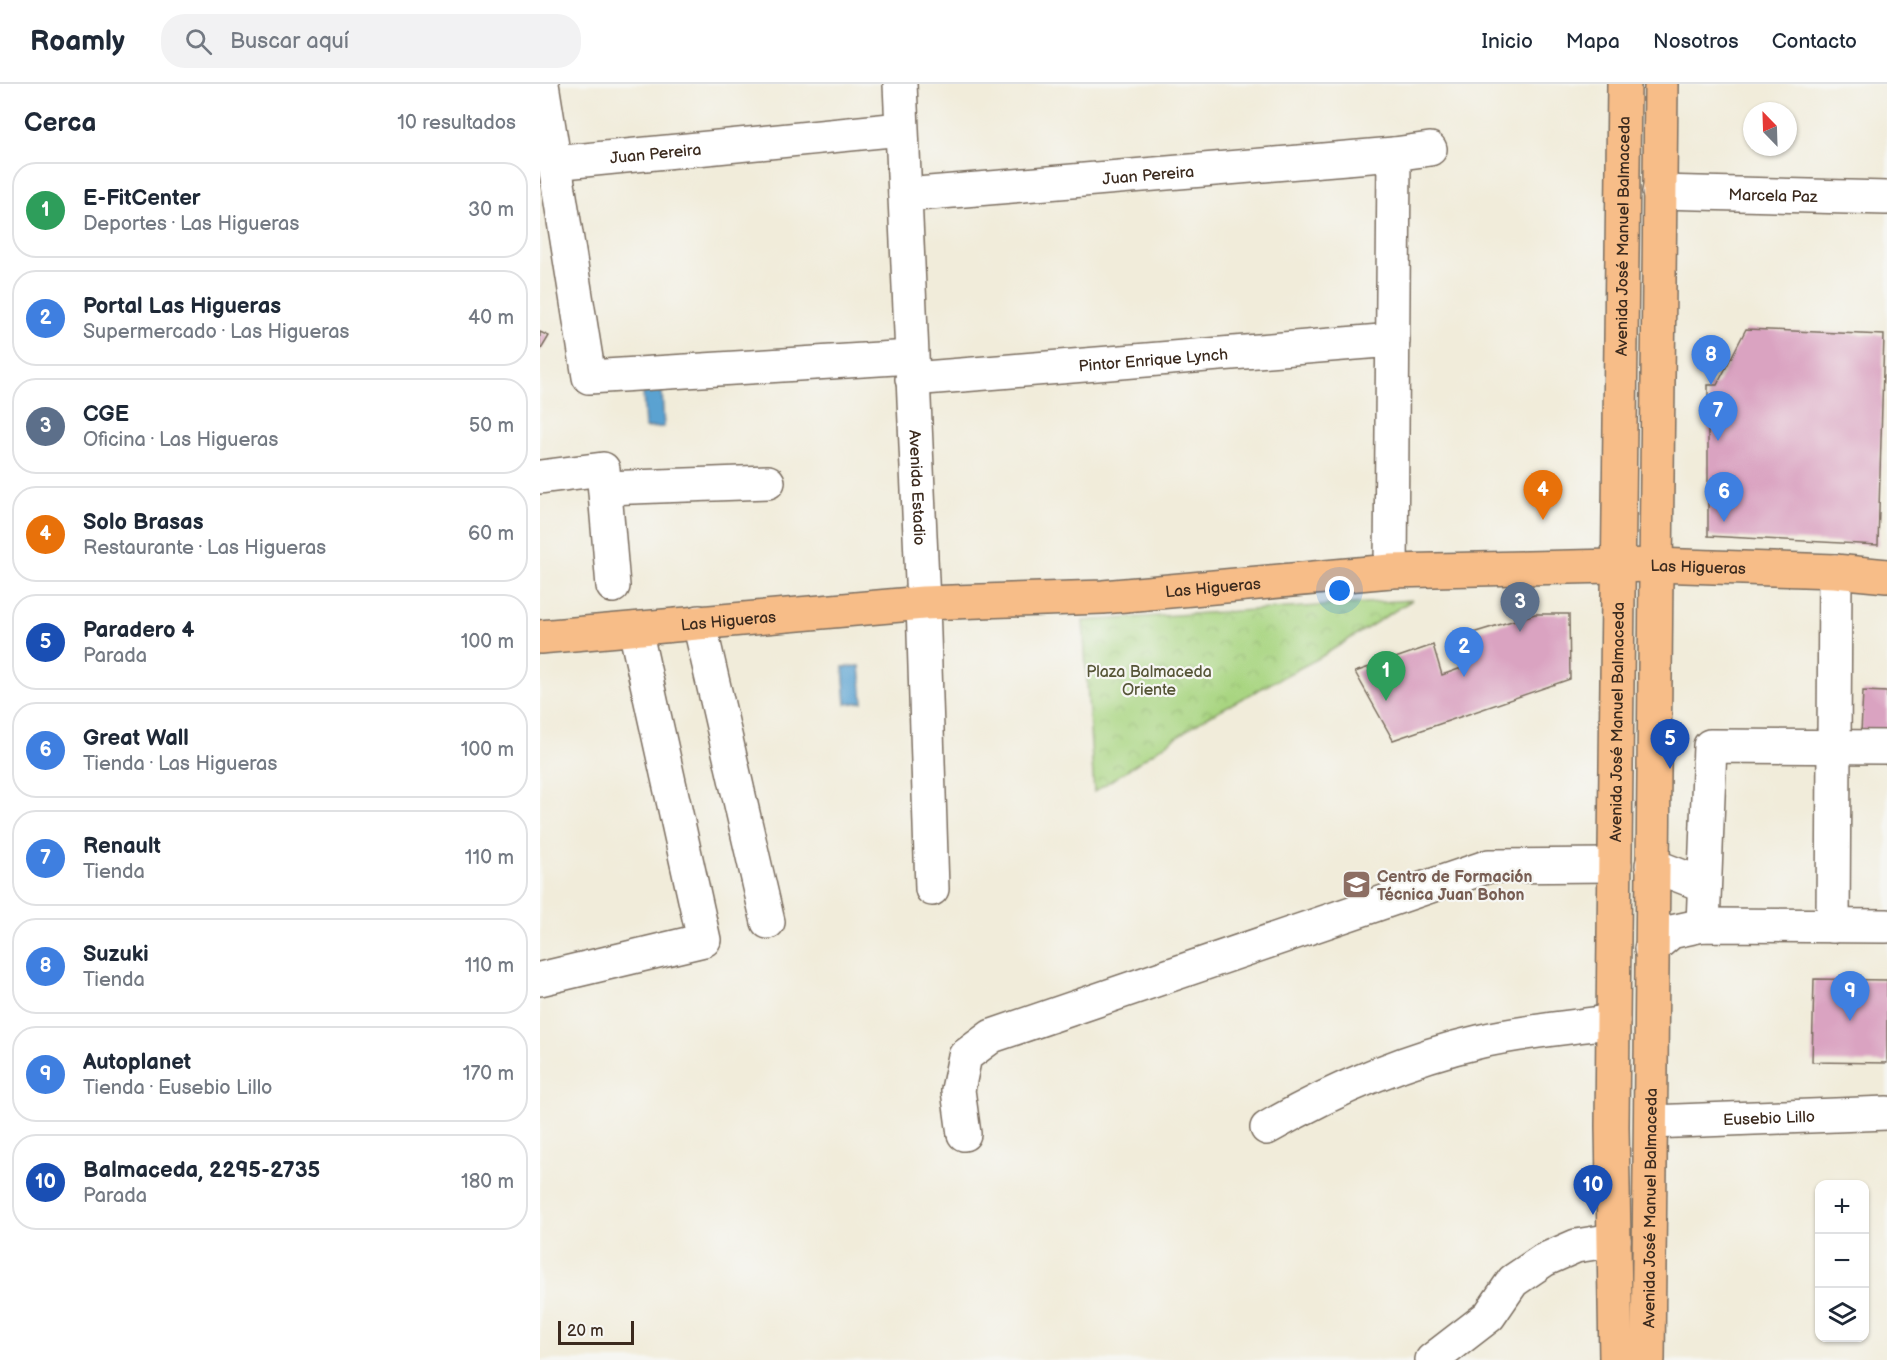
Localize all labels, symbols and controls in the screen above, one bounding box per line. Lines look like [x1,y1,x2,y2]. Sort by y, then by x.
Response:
search box [161,14,581,68]
text: Roamly [30,25,125,58]
icon: search [182,25,215,58]
text: Buscar aquí [230,28,349,55]
text: Inicio [1482,29,1533,54]
text: Mapa [1566,29,1620,54]
text: Nosotros [1653,29,1739,54]
text: Contacto [1772,29,1857,54]
north arrow [1743,102,1797,156]
text: Cerca [24,108,96,139]
text: 10 resultados [397,111,516,135]
street label: Avenida José Manuel Balmaceda [1613,116,1635,356]
street label: Juan Pereira [609,141,702,168]
street label: Juan Pereira [1102,163,1195,189]
text: E-FitCenter [83,185,201,212]
street label: Marcela Paz [1728,186,1818,207]
text: 1 [41,198,50,222]
text: 30 m [468,198,514,222]
text: Deportes · Las Higueras [83,212,299,236]
text: Portal Las Higueras [83,293,281,320]
text: 2 [40,306,51,330]
text: 40 m [468,306,514,330]
text: Supermercado · Las Higueras [83,320,349,344]
pin: 8 [1692,336,1730,385]
street label: Pintor Enrique Lynch [1078,345,1229,376]
pin: 7 [1698,392,1738,441]
text: CGE [83,401,129,428]
text: 3 [40,414,51,438]
text: 50 m [469,414,514,438]
text: Oficina · Las Higueras [83,428,278,452]
street label: Avenida Estadio [904,429,928,546]
pin: 4 [1524,470,1562,520]
pin: 6 [1704,472,1744,522]
text: Solo Brasas [83,509,204,536]
text: 4 [40,522,51,546]
text: 60 m [468,522,514,546]
text: Restaurante · Las Higueras [83,536,326,560]
street label: Las Higueras [1650,557,1746,579]
street label: Las Higueras [1165,575,1262,602]
your location [1325,576,1354,605]
pin: 3 [1500,582,1540,632]
street label: Avenida José Manuel Balmaceda [1607,602,1629,842]
street label: Las Higueras [680,608,777,635]
text: Paradero 4 [83,617,194,644]
pin: 2 [1444,628,1484,677]
text: 5 [40,630,51,654]
text: 100 m [461,630,514,654]
text: Parada [83,644,147,668]
pin: 1 [1366,652,1406,701]
park label: Plaza Balmaceda Oriente [1086,663,1212,700]
pin: 5 [1650,720,1690,769]
text: Great Wall [83,725,189,752]
text: 6 [39,738,52,762]
text: 100 m [461,738,514,762]
text: Tienda · Las Higueras [83,752,277,776]
text: Renault [83,833,161,860]
text: 7 [40,846,51,870]
text: 110 m [465,846,514,870]
text: Tienda [83,860,145,884]
place label: Centro de Formación Técnica Juan Bohon [1377,868,1532,905]
school or university icon: Centro de Formación Técnica Juan Bohon [1340,869,1372,901]
text: Suzuki [83,941,149,968]
text: 8 [39,954,52,978]
text: 110 m [465,954,514,978]
text: Tienda [83,968,145,992]
pin: 9 [1830,972,1870,1021]
text: Autoplanet [83,1049,191,1076]
text: 9 [40,1062,51,1086]
text: 170 m [463,1062,514,1086]
text: Tienda · Eusebio Lillo [83,1076,272,1100]
street label: Avenida José Manuel Balmaceda [1640,1088,1662,1328]
street label: Eusebio Lillo [1723,1108,1815,1130]
text: Balmaceda, 2295-2735 [83,1157,320,1184]
pin: 10 [1574,1166,1612,1215]
text: 10 [35,1170,56,1194]
text: 180 m [461,1170,514,1194]
map controls [1815,1180,1869,1342]
button: + [1815,1180,1869,1234]
text: Parada [83,1184,147,1208]
button: − [1815,1234,1869,1288]
button: layers [1815,1288,1869,1342]
scale bar [558,1318,634,1346]
text: 20 m [567,1322,603,1341]

